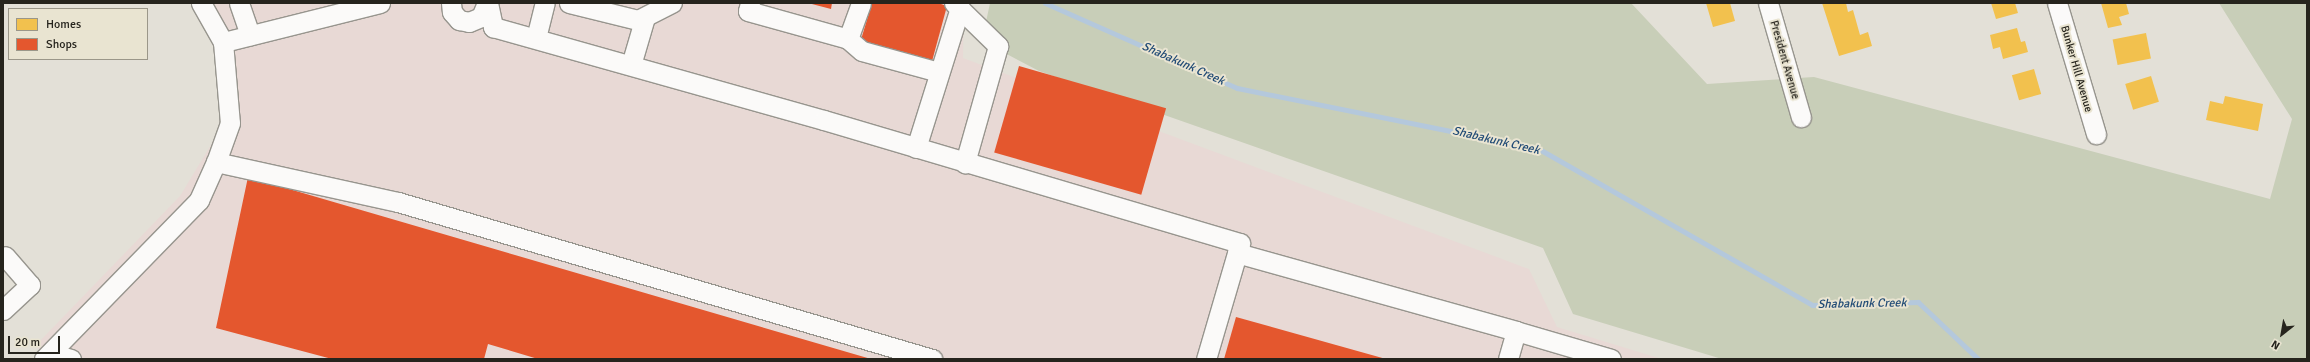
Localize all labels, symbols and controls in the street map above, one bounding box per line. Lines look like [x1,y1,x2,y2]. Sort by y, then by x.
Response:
legend [8,8,148,60]
text: Homes [46,17,81,32]
street label: President Avenue [1766,19,1802,101]
street label: Bunker Hill Avenue [2057,24,2095,114]
text: Shops [46,37,77,52]
water label: Shabakunk Creek [1140,39,1226,89]
water label: Shabakunk Creek [1451,124,1541,158]
water label: Shabakunk Creek [1817,296,1907,312]
north arrow [2262,314,2302,354]
scale bar [10,328,62,354]
text: 20 m [15,335,40,350]
text: N [2269,337,2282,352]

